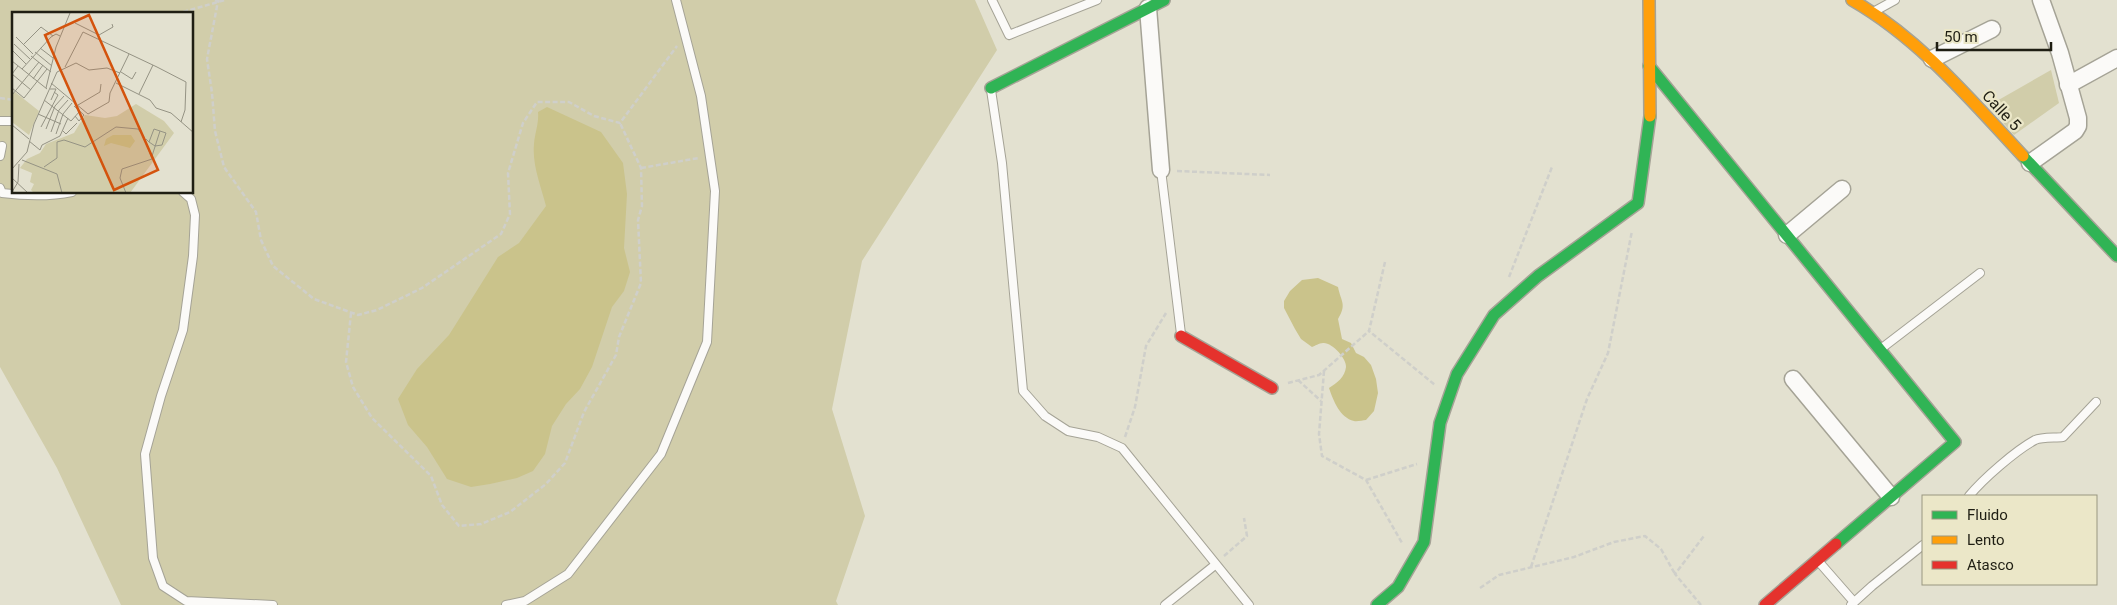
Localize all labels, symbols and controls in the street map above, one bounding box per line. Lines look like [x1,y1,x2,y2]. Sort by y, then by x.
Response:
inset map [12,12,194,194]
scale bar [1937,20,2051,52]
text: 50 m [1944,28,1978,46]
street label: Calle 5 [1978,86,2025,135]
legend [1922,495,2097,585]
text: Fluido [1967,506,2008,524]
text: Lento [1967,531,2005,549]
text: Atasco [1967,556,2014,574]

